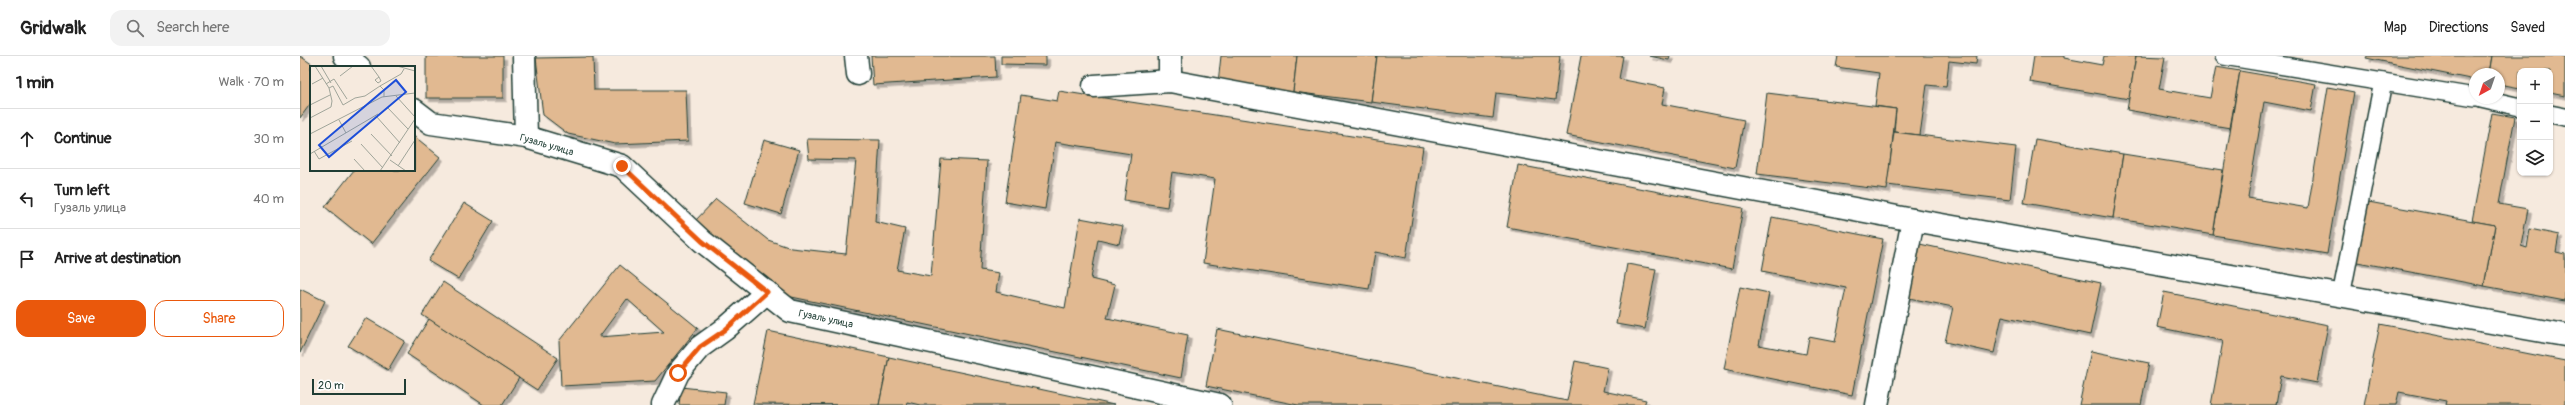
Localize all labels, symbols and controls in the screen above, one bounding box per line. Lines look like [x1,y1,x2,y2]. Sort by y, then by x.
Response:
search box [110,10,390,46]
text: Gridwalk [20,16,86,40]
icon: search [124,17,146,39]
text: Search here [156,18,229,37]
text: Map [2384,19,2407,36]
text: Directions [2429,19,2488,36]
text: Saved [2510,19,2545,36]
inset map [310,66,415,171]
north arrow [2469,68,2505,104]
map controls [2517,68,2553,176]
button: + [2517,68,2553,104]
text: 1 min [16,72,54,93]
text: Walk · 70 m [218,74,284,90]
button: − [2517,104,2553,140]
icon: ahead [16,128,38,150]
text: Continue [54,129,112,148]
text: 30 m [254,131,284,147]
street label: Гузаль улица [518,132,575,158]
button: layers [2517,140,2553,176]
route end [613,157,631,175]
text: Turn left [54,181,110,200]
icon: left [16,188,38,210]
text: 40 m [253,191,284,207]
text: Гузаль улица [54,200,126,216]
icon: arrive [16,248,38,270]
text: Arrive at destination [54,249,181,268]
button: Save [16,300,146,337]
button: Share [154,300,284,337]
street label: Гузаль улица [797,307,855,331]
route start [669,364,687,382]
scale bar [312,377,406,396]
text: 20 m [318,379,344,392]

